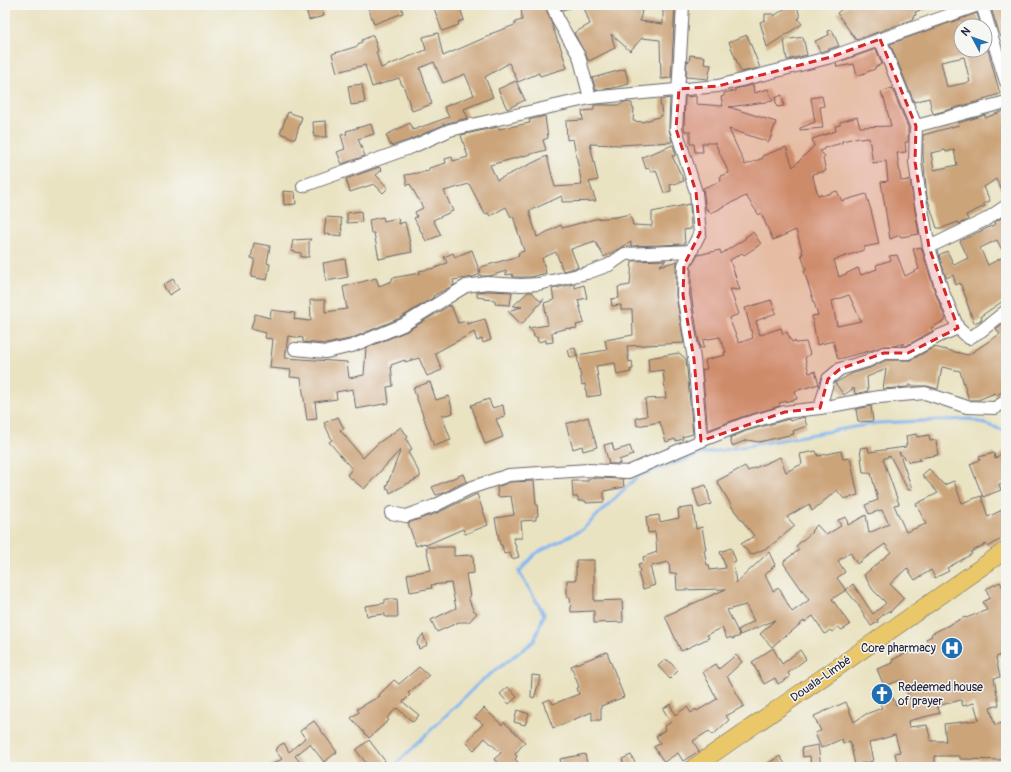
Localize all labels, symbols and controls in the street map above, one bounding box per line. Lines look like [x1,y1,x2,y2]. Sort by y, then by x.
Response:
north arrow [953,18,993,58]
text: N [958,24,974,39]
hospital icon: Core pharmacy [939,635,965,661]
place label: Core pharmacy [861,641,936,656]
street label: Douala-Limbé [788,653,854,705]
place label: Redeemed house of prayer [898,680,983,709]
church icon: Redeemed house of prayer [869,681,895,707]

